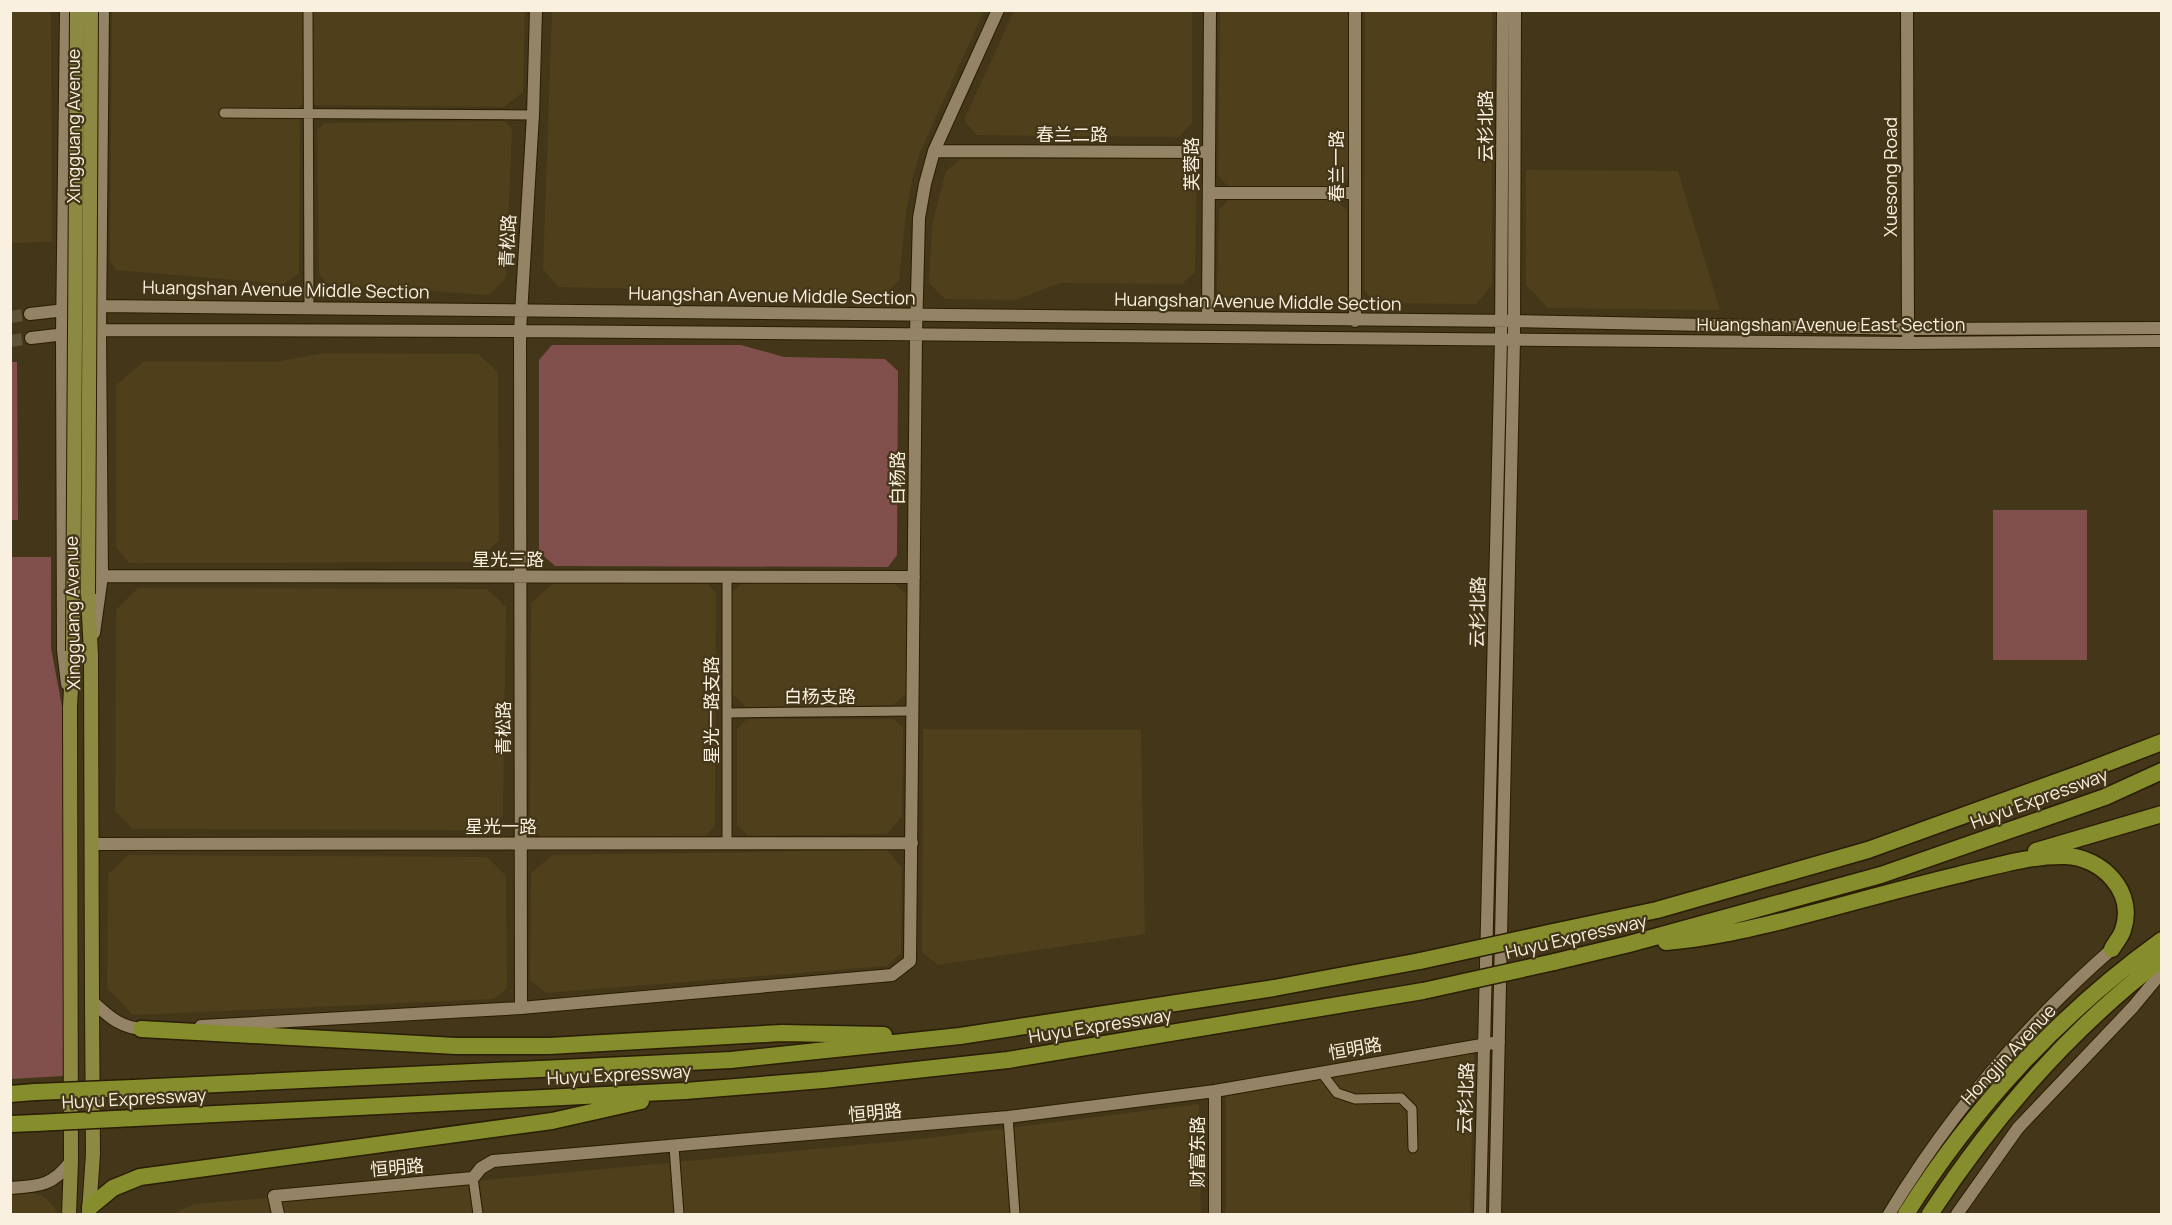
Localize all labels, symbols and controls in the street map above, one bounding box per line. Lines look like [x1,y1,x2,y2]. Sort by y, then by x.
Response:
street label: Xingguang Avenue [61,49,85,203]
street label: 云杉北路 [1473,90,1497,162]
street label: Xuesong Road [1878,117,1902,237]
street label: 春兰二路 [1036,122,1108,146]
street label: 春兰一路 [1324,130,1348,202]
street label: 芙蓉路 [1179,137,1203,191]
street label: 青松路 [494,213,520,269]
street label: Huangshan Avenue Middle Section [142,274,430,304]
street label: Huangshan Avenue Middle Section [628,280,916,310]
street label: Huangshan Avenue Middle Section [1114,286,1402,316]
street label: Huangshan Avenue East Section [1697,312,1965,336]
street label: 白杨路 [885,451,909,505]
street label: Xingguang Avenue [59,536,85,690]
street label: 星光三路 [472,547,544,571]
street label: 云杉北路 [1464,576,1490,648]
street label: 星光一路支路 [699,656,723,764]
street label: 白杨支路 [784,684,856,708]
street label: 青松路 [491,701,515,755]
street label: Huyu Expressway [1967,762,2112,834]
street label: 星光一路 [465,814,537,838]
street label: Huyu Expressway [1503,908,1650,964]
street label: Hongjin Avenue [1955,999,2061,1109]
street label: Huyu Expressway [1027,1002,1174,1048]
street label: 恒明路 [1326,1031,1384,1065]
street label: Huyu Expressway [546,1058,692,1090]
street label: 云杉北路 [1452,1062,1478,1134]
street label: Huyu Expressway [61,1082,207,1114]
street label: 恒明路 [847,1098,903,1126]
street label: 财富东路 [1185,1116,1209,1188]
street label: 恒明路 [369,1153,425,1181]

